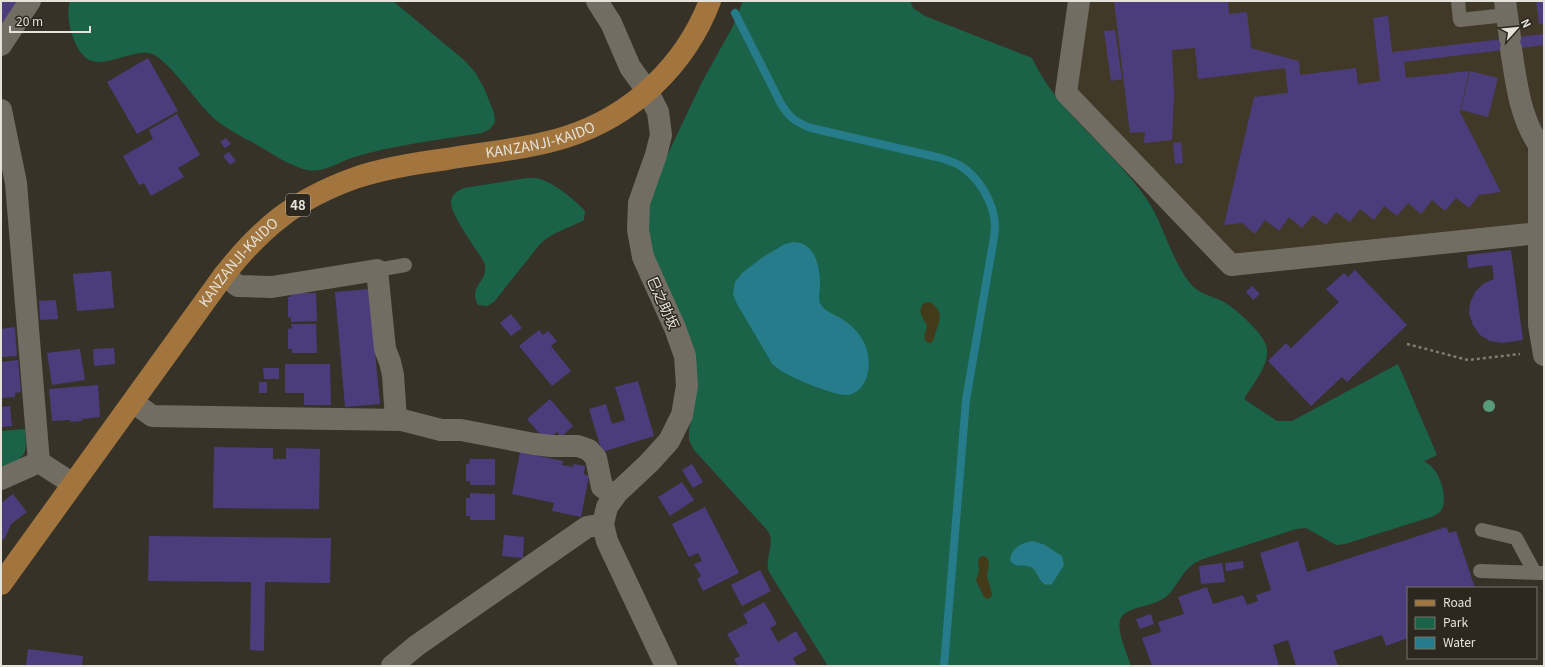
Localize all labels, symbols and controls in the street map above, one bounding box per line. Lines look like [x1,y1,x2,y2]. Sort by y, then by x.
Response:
scale bar [10,8,90,34]
north arrow [1497,8,1537,48]
text: 20 m [16,12,43,29]
text: N [1518,16,1536,30]
street label: KANZANJI-KAIDO [484,116,598,162]
road number: 48 [286,194,310,216]
street label: KANZANJI-KAIDO [193,212,282,310]
street label: 巳之助坂 [643,273,684,332]
legend [1407,587,1537,659]
text: Road [1443,593,1472,610]
text: Park [1443,613,1468,630]
text: Water [1443,633,1476,650]

